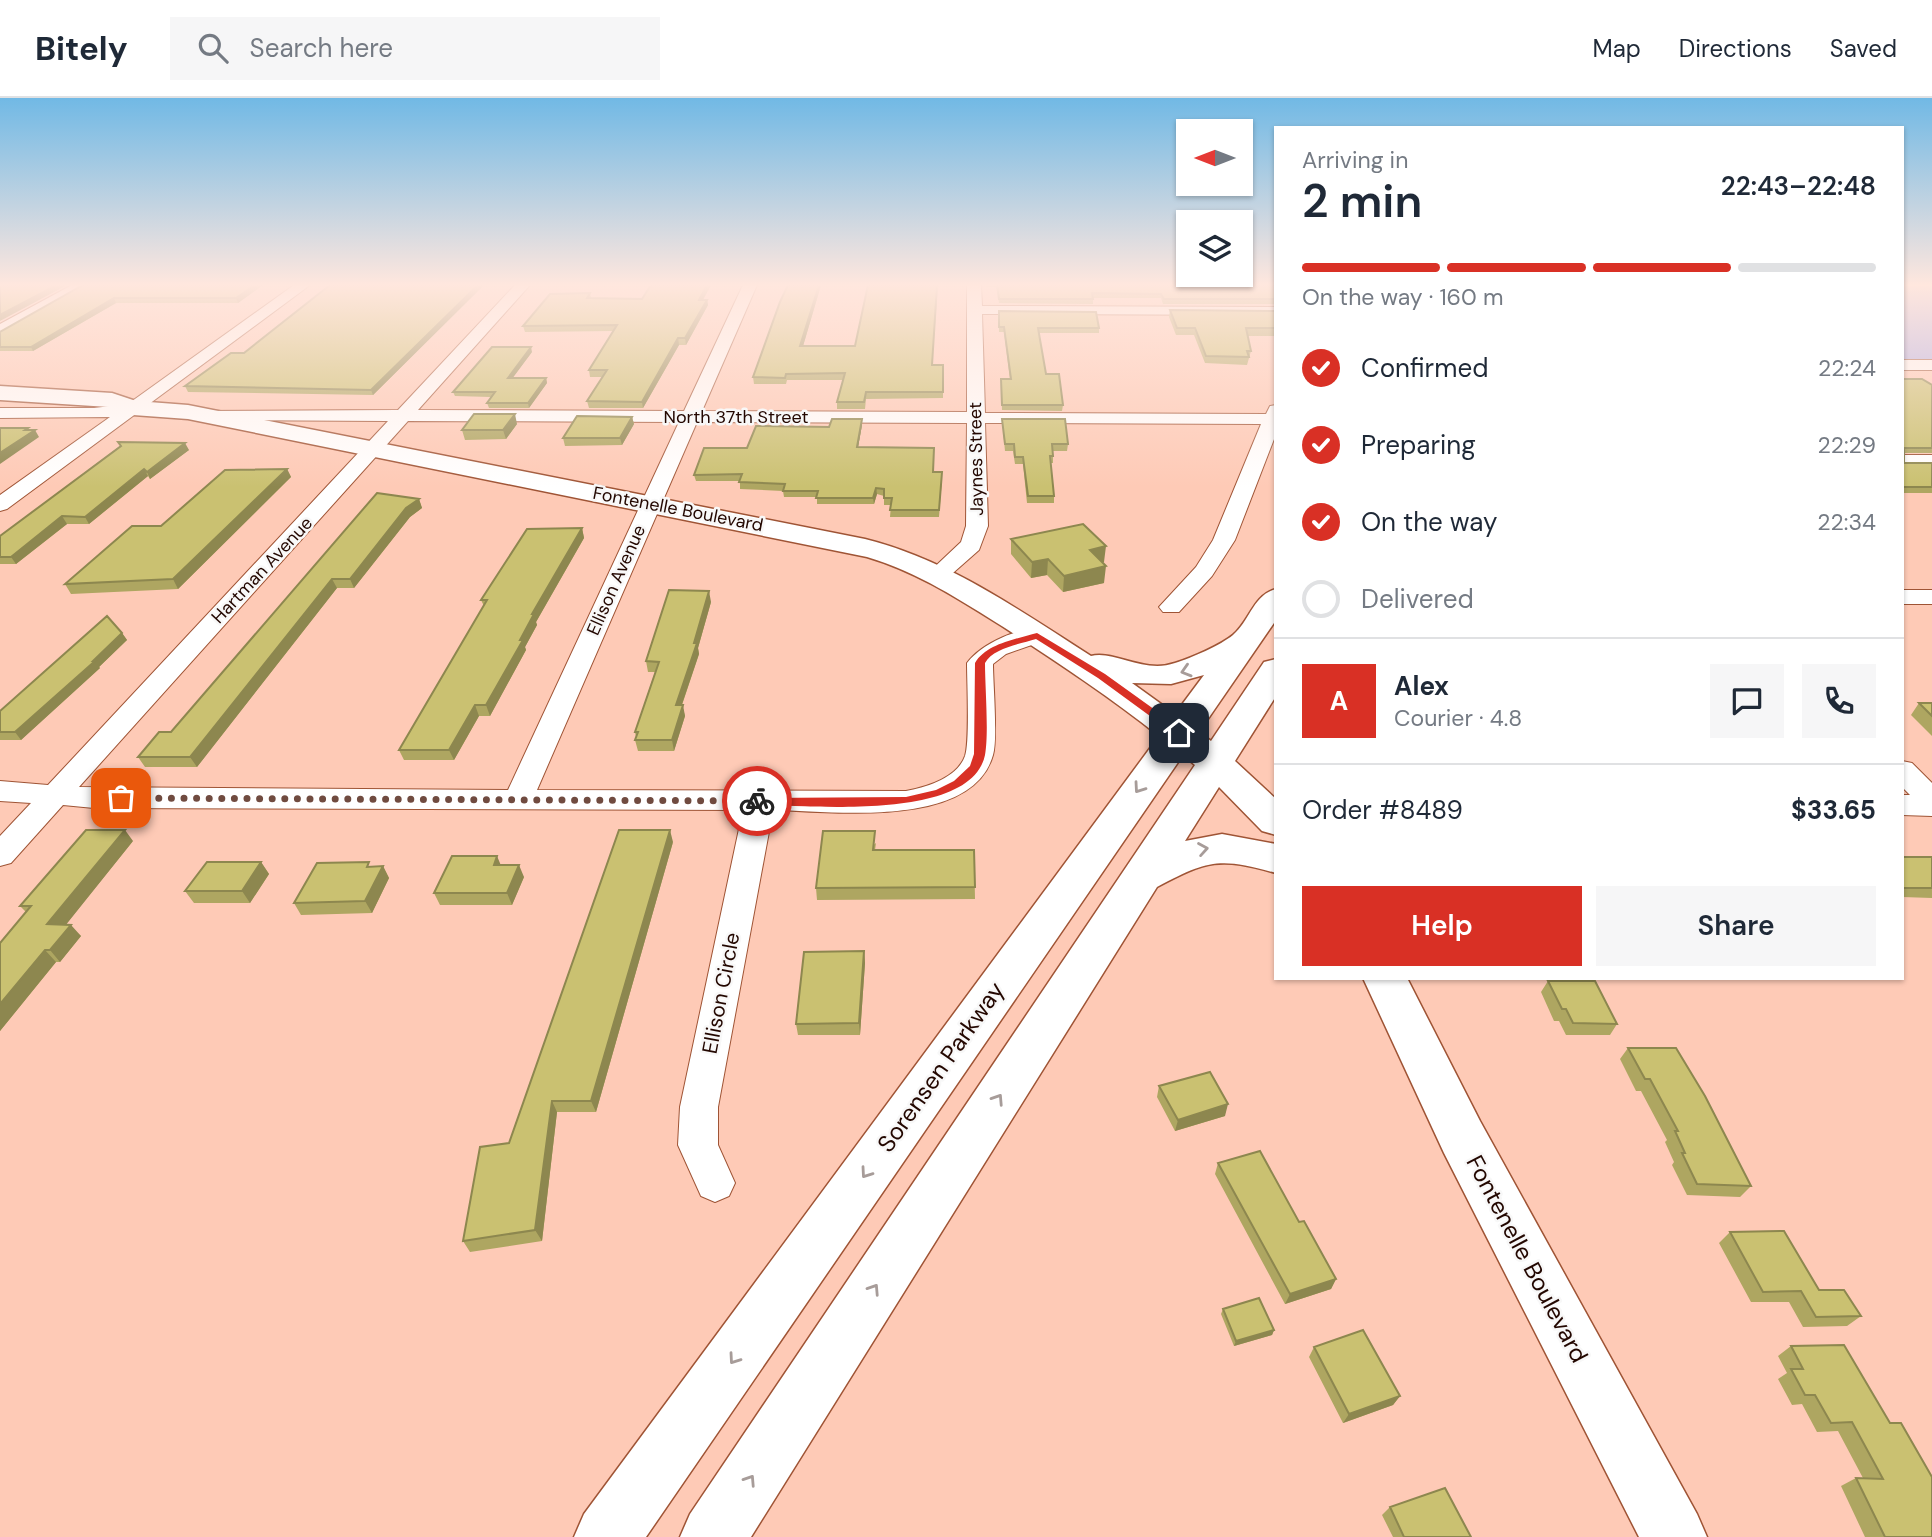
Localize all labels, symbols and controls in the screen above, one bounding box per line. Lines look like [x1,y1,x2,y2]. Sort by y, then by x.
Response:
search box [170,17,660,80]
text: Bitely [35,27,128,70]
icon: search [194,29,232,67]
text: Search here [250,31,393,65]
text: Map [1593,33,1641,64]
text: Directions [1679,33,1792,64]
text: Saved [1830,33,1897,64]
north arrow [1176,119,1253,196]
map controls [1176,119,1253,287]
text: Arriving in [1302,145,1408,175]
text: 22:43–22:48 [1721,169,1876,203]
text: 2 min [1302,171,1422,231]
button: layers [1176,210,1253,287]
text: On the way · 160 m [1302,282,1503,312]
icon: check [1302,349,1340,387]
text: Confirmed [1361,351,1488,385]
text: 22:24 [1818,353,1876,383]
street label: Jaynes Street [963,402,989,516]
street label: North 37th Street [663,405,809,429]
icon: check [1302,426,1340,464]
text: Preparing [1361,428,1476,462]
text: 22:29 [1817,430,1876,460]
street label: Fontenelle Boulevard [591,481,765,537]
icon: check [1302,503,1340,541]
text: On the way [1361,505,1497,539]
text: 22:34 [1817,507,1876,537]
street label: Hartman Avenue [206,511,318,629]
street label: Ellison Avenue [581,521,651,639]
text: Delivered [1361,582,1474,616]
one-way arrow [1181,662,1193,677]
button: chat [1710,664,1784,738]
button: phone [1802,664,1876,738]
text: Alex [1394,669,1449,703]
text: A [1330,684,1348,718]
pin [1149,703,1209,763]
text: Courier · 4.8 [1394,703,1522,733]
icon: home [1160,714,1198,752]
courier [722,766,792,836]
pin [91,768,151,828]
icon: bag [102,779,140,817]
one-way arrow [1135,780,1147,793]
icon: bike [738,782,776,820]
text: Order #8489 [1302,793,1463,827]
text: $33.65 [1791,793,1876,827]
one-way arrow [1197,843,1209,858]
button: Help [1302,886,1582,966]
button: Share [1596,886,1876,966]
street label: Ellison Circle [696,930,746,1056]
street label: Sorensen Parkway [870,975,1011,1158]
one-way arrow [990,1093,1003,1106]
street label: Fontenelle Boulevard [1460,1150,1595,1368]
one-way arrow [862,1165,874,1178]
one-way arrow [866,1284,879,1297]
one-way arrow [730,1351,742,1364]
one-way arrow [742,1475,754,1488]

